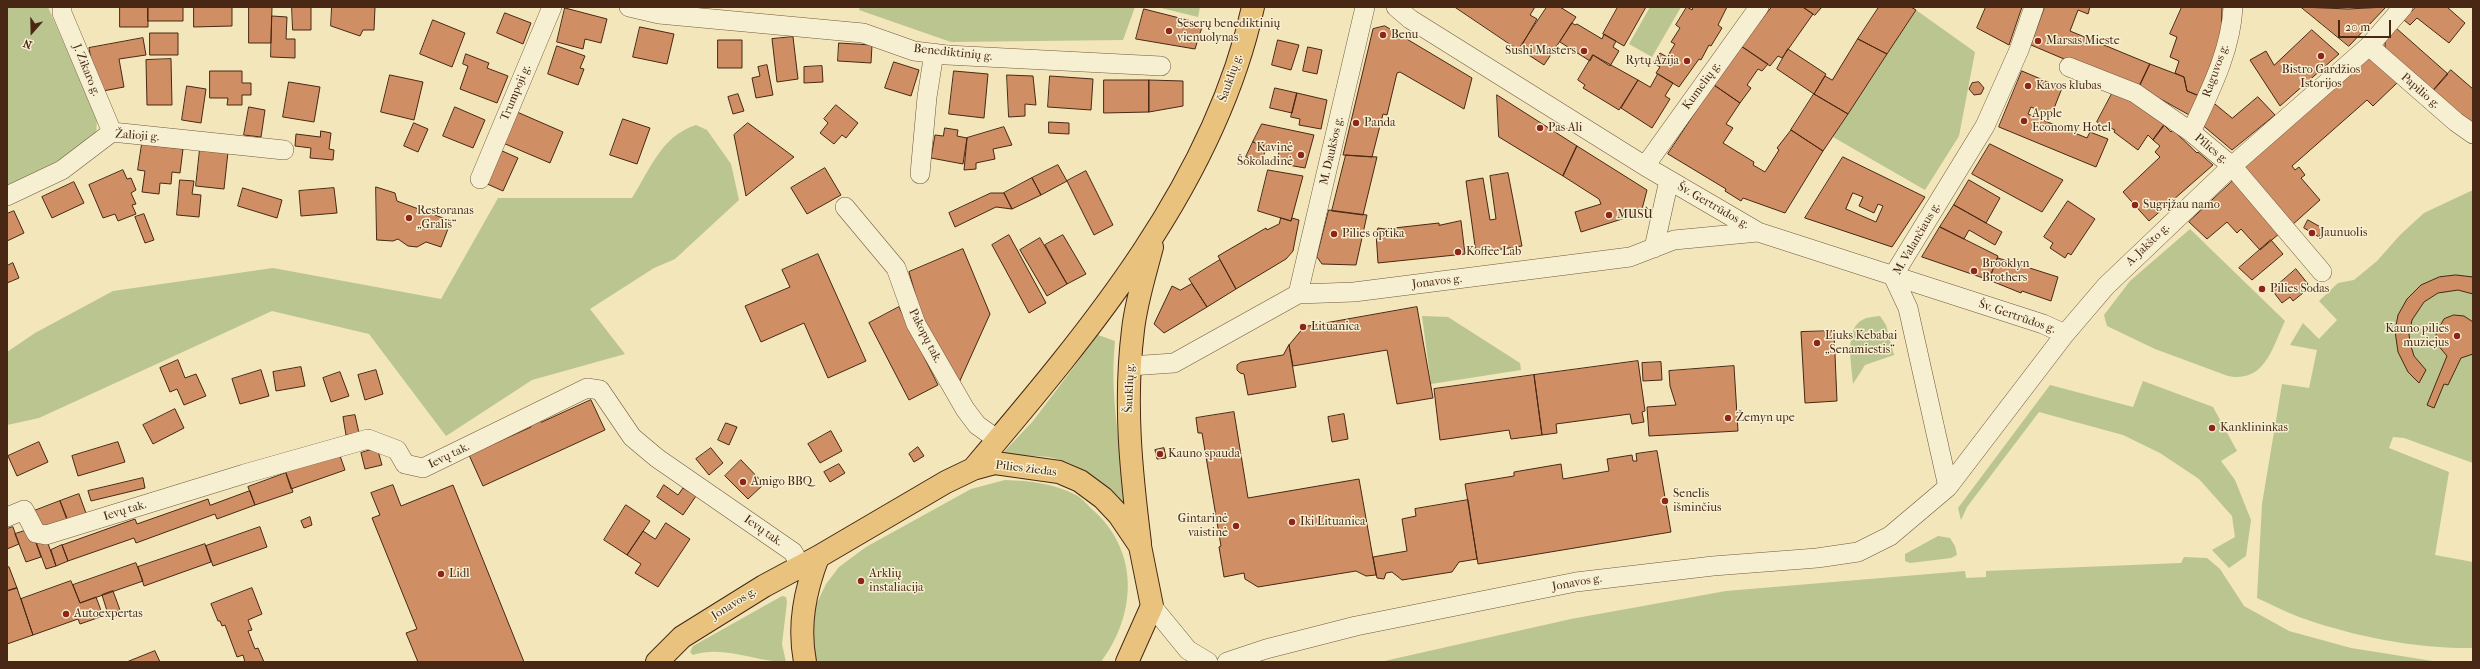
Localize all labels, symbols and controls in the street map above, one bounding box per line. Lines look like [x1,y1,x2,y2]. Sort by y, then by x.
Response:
north arrow [12,12,52,52]
scale bar [2340,12,2393,38]
place label: Seserų benediktinių vienuolynas [1177,17,1280,45]
text: 20 m [2345,20,2370,34]
marker: Seserų benediktinių vienuolynas [1164,26,1174,36]
place label: Benu [1391,28,1418,42]
marker: Benu [1378,30,1388,40]
place label: Marsas Mieste [2046,34,2120,48]
text: N [22,36,34,51]
marker: Marsas Mieste [2033,36,2043,46]
street label: J. Zikaro g. [69,42,103,98]
street label: Benediktinių g. [913,42,993,64]
street label: Raguvos g. [2200,43,2232,99]
place label: Sushi Masters [1505,44,1576,58]
marker: Sushi Masters [1579,46,1589,56]
marker: Bistro Gardžios Istorijos [2316,51,2326,61]
street label: Šauklių g. [1216,52,1246,104]
place label: Rytų Azija [1625,54,1679,68]
marker: Rytų Azija [1682,56,1692,66]
street label: Kumelių g. [1680,59,1724,113]
street label: Trumpoji g. [498,63,534,123]
place label: Bistro Gardžios Istorijos [2282,63,2360,91]
street label: Papilio g. [2398,70,2442,112]
place label: Kavos klubas [2036,79,2101,93]
marker: Kavos klubas [2023,81,2033,91]
place label: Apple Economy Hotel [2032,107,2111,135]
street label: M. Daukšos g. [1317,115,1347,187]
place label: Panda [1364,116,1396,130]
marker: Apple Economy Hotel [2019,116,2029,126]
marker: Panda [1351,118,1361,128]
place label: Pas Ali [1548,121,1582,135]
marker: Pas Ali [1535,123,1545,133]
street label: Žalioji g. [114,127,160,145]
street label: Pilies g. [2191,131,2231,167]
place label: Kavinė Šokoladinė [1237,141,1293,169]
marker: Kavinė Šokoladinė [1296,150,1306,160]
street label: Šv. Gertrūdos g. [1675,180,1751,232]
place label: Sugrįžau namo [2143,198,2220,212]
street label: M. Valančiaus g. [1890,200,1944,278]
marker: Sugrįžau namo [2130,200,2140,210]
place label: Restoranas „Gralis“ [417,204,474,232]
place label: MUSÙ [1617,208,1653,222]
marker: MUSÙ [1604,210,1614,220]
marker: Restoranas „Gralis“ [404,213,414,223]
street label: A. Jakšto g. [2123,221,2173,269]
place label: Jaunuolis [2320,226,2367,240]
place label: Pilies optika [1342,227,1405,241]
marker: Jaunuolis [2307,228,2317,238]
marker: Pilies optika [1329,229,1339,239]
place label: Koffee Lab [1466,245,1521,259]
marker: Koffee Lab [1453,247,1463,257]
place label: Brooklyn Brothers [1982,257,2030,285]
marker: Brooklyn Brothers [1969,266,1979,276]
street label: Jonavos g. [1411,272,1463,292]
place label: Pilies Sodas [2270,282,2329,296]
marker: Pilies Sodas [2257,284,2267,294]
street label: Šv. Gertrūdos g. [1977,297,2057,337]
street label: Pakopų tak. [905,306,945,366]
place label: Lituanica [1311,320,1360,334]
marker: Lituanica [1298,322,1308,332]
place label: Kauno pilies muziejus [2385,322,2449,350]
place label: Liuks Kebabai „Senamiestis“ [1825,329,1897,357]
marker: Kauno pilies muziejus [2452,331,2462,341]
marker: Liuks Kebabai „Senamiestis“ [1812,338,1822,348]
street label: Šauklių g. [1122,363,1138,413]
place label: Žemyn upe [1736,411,1795,425]
marker: Žemyn upe [1723,413,1733,423]
place label: Kanklininkas [2220,421,2288,435]
marker: Kanklininkas [2207,423,2217,433]
street label: Ievų tak. [426,440,472,472]
place label: Kauno spauda [1168,447,1240,461]
marker: Kauno spauda [1155,449,1165,459]
street label: Pilies žiedas [994,458,1058,480]
place label: Amigo BBQ [751,475,812,489]
marker: Amigo BBQ [738,477,748,487]
place label: Senelis išminčius [1673,487,1721,515]
marker: Senelis išminčius [1660,496,1670,506]
street label: Ievų tak. [102,498,148,524]
street label: Ievų tak. [741,512,785,550]
place label: Gintarinė vaistinė [1178,512,1228,540]
place label: Iki Lituanica [1300,515,1366,529]
marker: Iki Lituanica [1287,517,1297,527]
marker: Gintarinė vaistinė [1231,521,1241,531]
place label: Lidl [449,567,470,581]
place label: Arklių instaliacija [869,567,924,595]
marker: Lidl [436,569,446,579]
street label: Jonavos g. [1551,572,1603,594]
marker: Arklių instaliacija [856,576,866,586]
street label: Jonavos g. [709,585,759,623]
place label: Autoexpertas [74,607,143,621]
marker: Autoexpertas [61,609,71,619]

